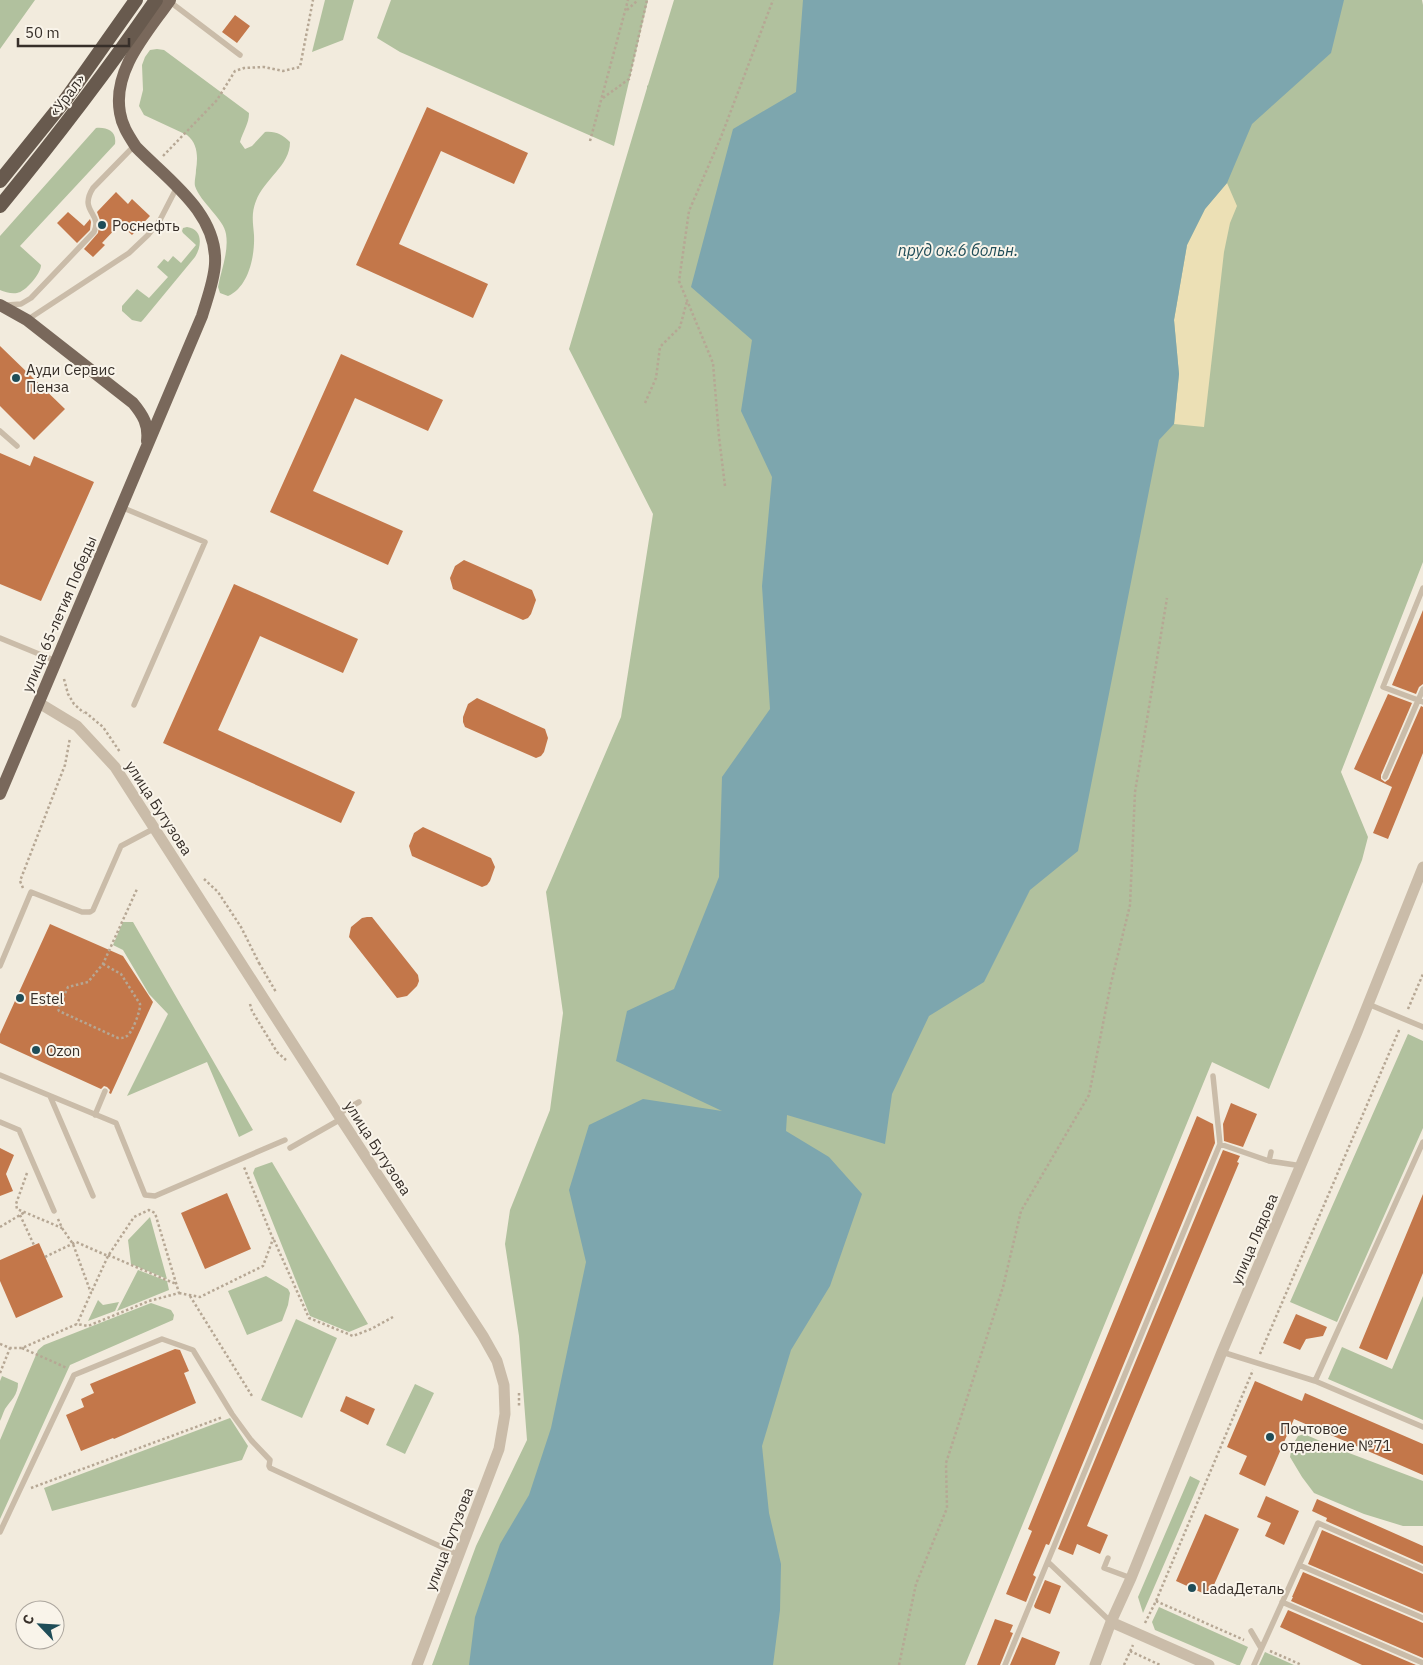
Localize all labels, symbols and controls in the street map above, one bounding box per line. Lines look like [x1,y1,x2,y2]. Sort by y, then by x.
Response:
scale bar [18,15,129,47]
text: 50 m [25,23,60,42]
street label: «Урал» [45,70,89,120]
place label: Роснефть [112,216,180,235]
marker: Роснефть [96,219,108,231]
water label: пруд ок.6 больн. [898,240,1018,260]
place label: Ауди Сервис Пенза [26,360,115,396]
marker: Ауди Сервис Пенза [10,372,22,384]
street label: улица 65-летия Победы [17,533,101,695]
street label: улица Бутузова [121,757,197,859]
place label: Estel [30,989,63,1008]
marker: Estel [14,992,26,1004]
place label: Ozon [46,1041,80,1060]
marker: Ozon [30,1044,42,1056]
street label: улица Бутузова [340,1097,416,1199]
street label: улица Лядова [1226,1191,1282,1287]
place label: Почтовое отделение №71 [1280,1419,1392,1455]
marker: Почтовое отделение №71 [1264,1431,1276,1443]
street label: улица Бутузова [421,1485,477,1593]
place label: LadaДеталь [1202,1579,1285,1598]
marker: LadaДеталь [1186,1582,1198,1594]
north arrow [15,1600,65,1650]
text: С [18,1612,38,1627]

